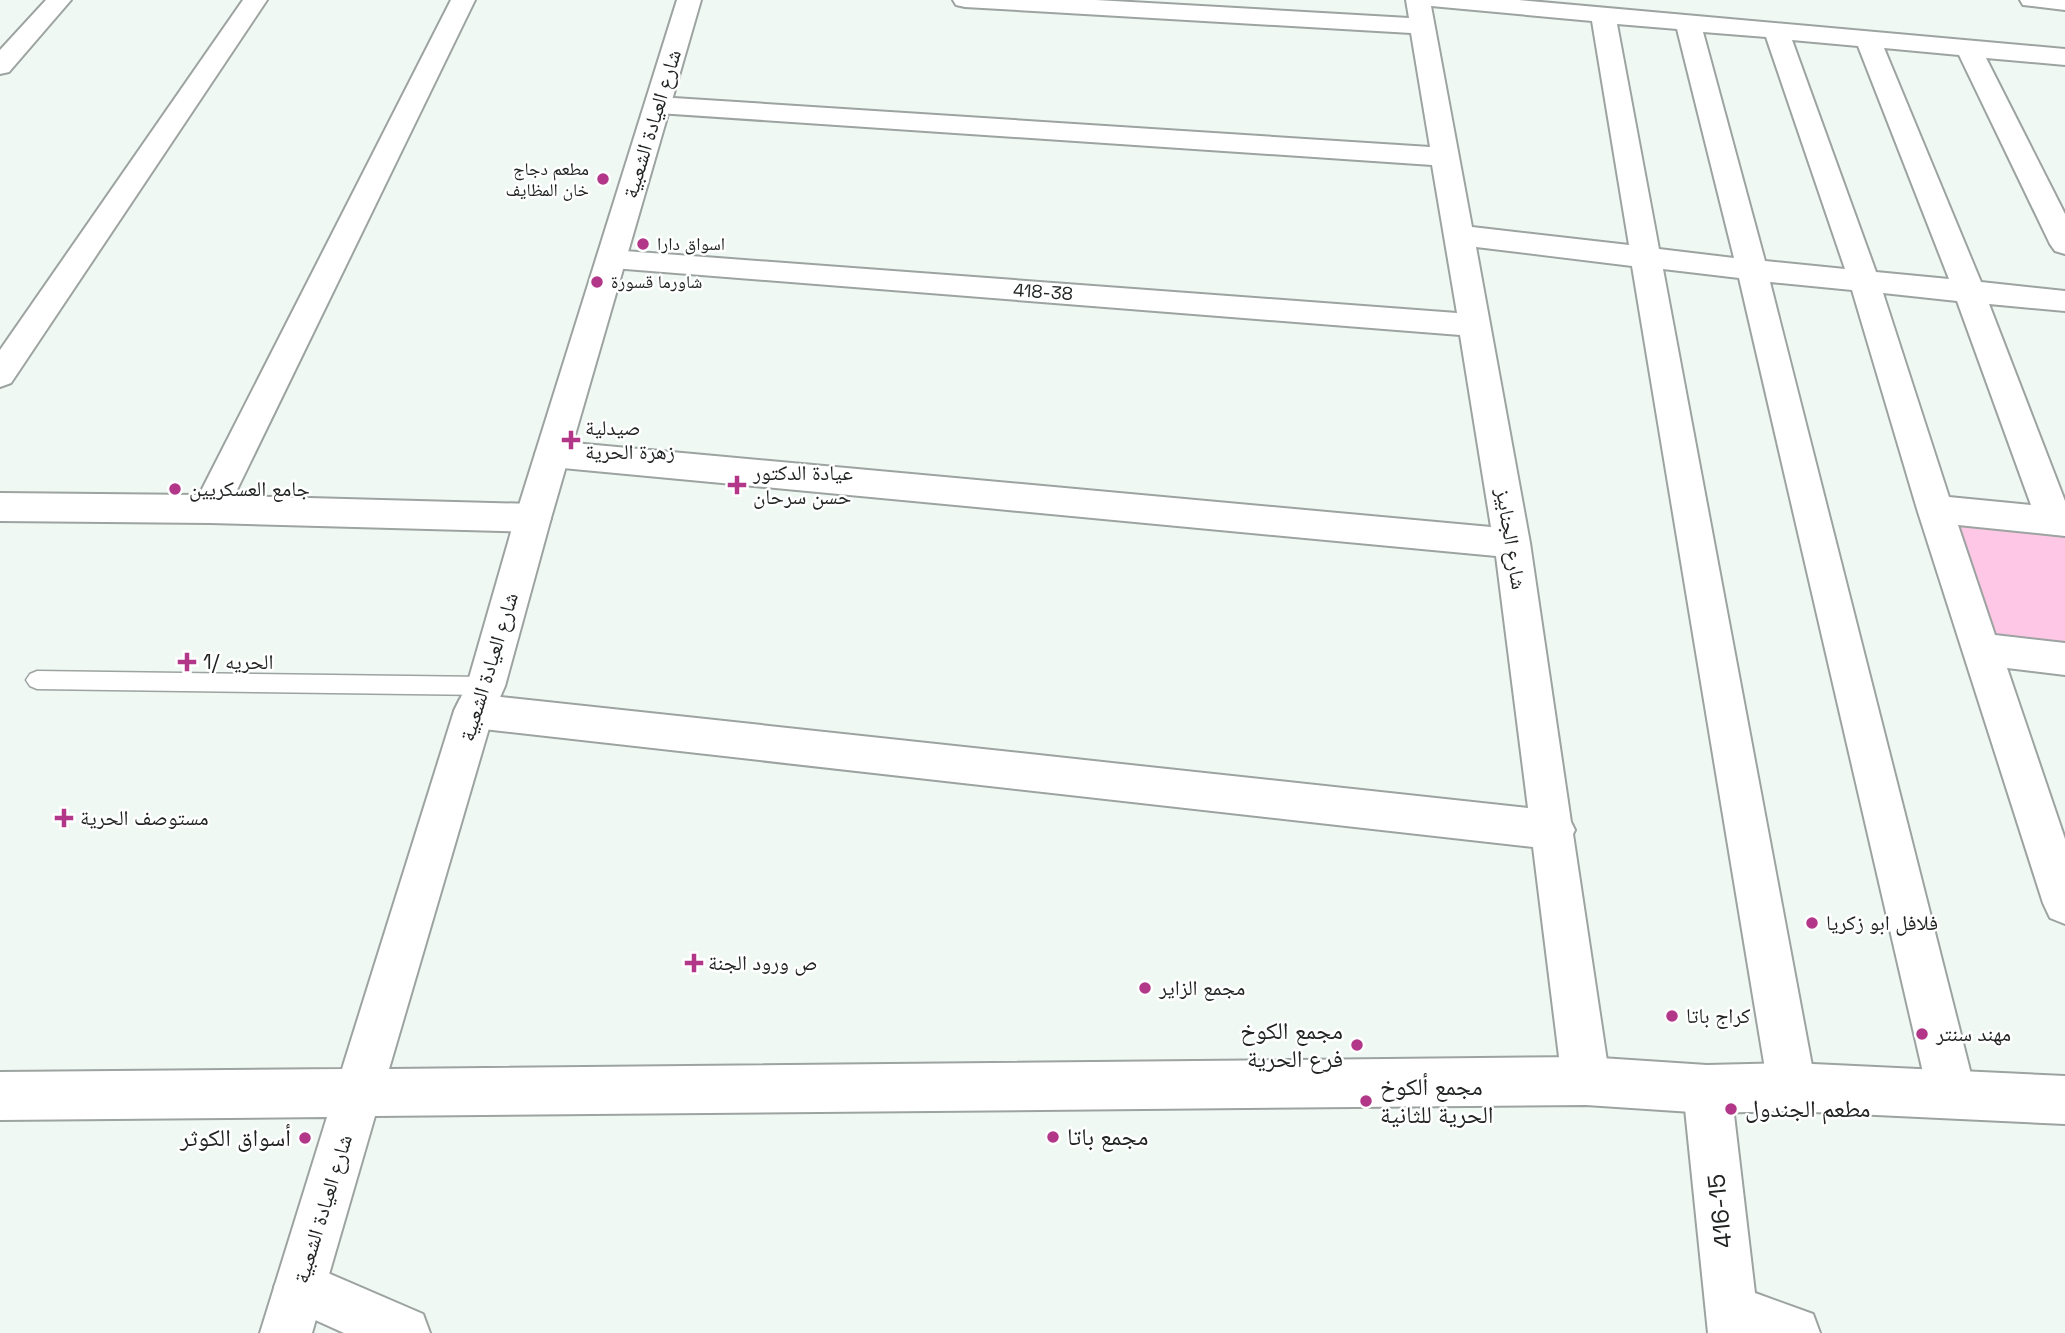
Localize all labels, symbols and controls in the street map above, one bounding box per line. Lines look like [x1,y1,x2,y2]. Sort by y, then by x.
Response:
street label: شارع العيادة الشعبية [616,46,687,202]
place label: مطعم دجاج خان المظايف [506,157,589,201]
marker: مطعم دجاج خان المظايف [595,171,611,187]
place label: اسواق دارا [657,232,725,255]
marker: اسواق دارا [635,236,651,252]
place label: شاورما قسورة [611,270,702,293]
marker: شاورما قسورة [589,274,605,290]
street label: 418-38 [1012,278,1074,305]
place label: صيدلية زهرة الحرية [585,414,675,465]
marker: صيدلية زهرة الحرية [563,432,579,448]
place label: عيادة الدكتور حسن سرحان [752,459,853,510]
place label: جامع العسكريين [189,475,310,502]
marker: عيادة الدكتور حسن سرحان [727,475,747,495]
marker: جامع العسكريين [167,481,183,497]
street label: شارع الجنابيز [1490,485,1533,591]
street label: شارع العيادة الشعبية [453,589,524,745]
place label: الحريه /1 [203,648,274,675]
marker: الحريه /1 [177,652,197,672]
place label: مستوصف الحرية [80,804,209,831]
marker: مستوصف الحرية [54,808,74,828]
place label: فلافل ابو زكريا [1826,909,1938,936]
marker: فلافل ابو زكريا [1804,915,1820,931]
place label: ص ورود الجنة [708,949,817,976]
marker: ص ورود الجنة [686,955,702,971]
place label: مجمع الزاير [1158,974,1245,1001]
marker: مجمع الزاير [1137,980,1153,996]
place label: كراج باتا [1686,1002,1751,1029]
marker: كراج باتا [1664,1008,1680,1024]
place label: مجمع الكوخ فرع الحرية [1240,1015,1343,1074]
place label: مهند سنتر [1935,1020,2011,1047]
marker: مهند سنتر [1914,1026,1930,1042]
marker: مجمع الكوخ فرع الحرية [1349,1037,1365,1053]
place label: مجمع ألكوخ الحرية للثانية [1380,1071,1494,1130]
marker: مجمع ألكوخ الحرية للثانية [1358,1093,1374,1109]
place label: مطعم الجندول [1745,1093,1871,1125]
marker: مطعم الجندول [1723,1101,1739,1117]
place label: مجمع باتا [1067,1121,1148,1152]
place label: أسواق الكوثر [179,1122,291,1153]
marker: مجمع باتا [1045,1129,1061,1145]
marker: أسواق الكوثر [297,1130,313,1146]
street label: شارع العيادة الشعبية [287,1131,358,1287]
street label: 416-15 [1700,1172,1739,1250]

